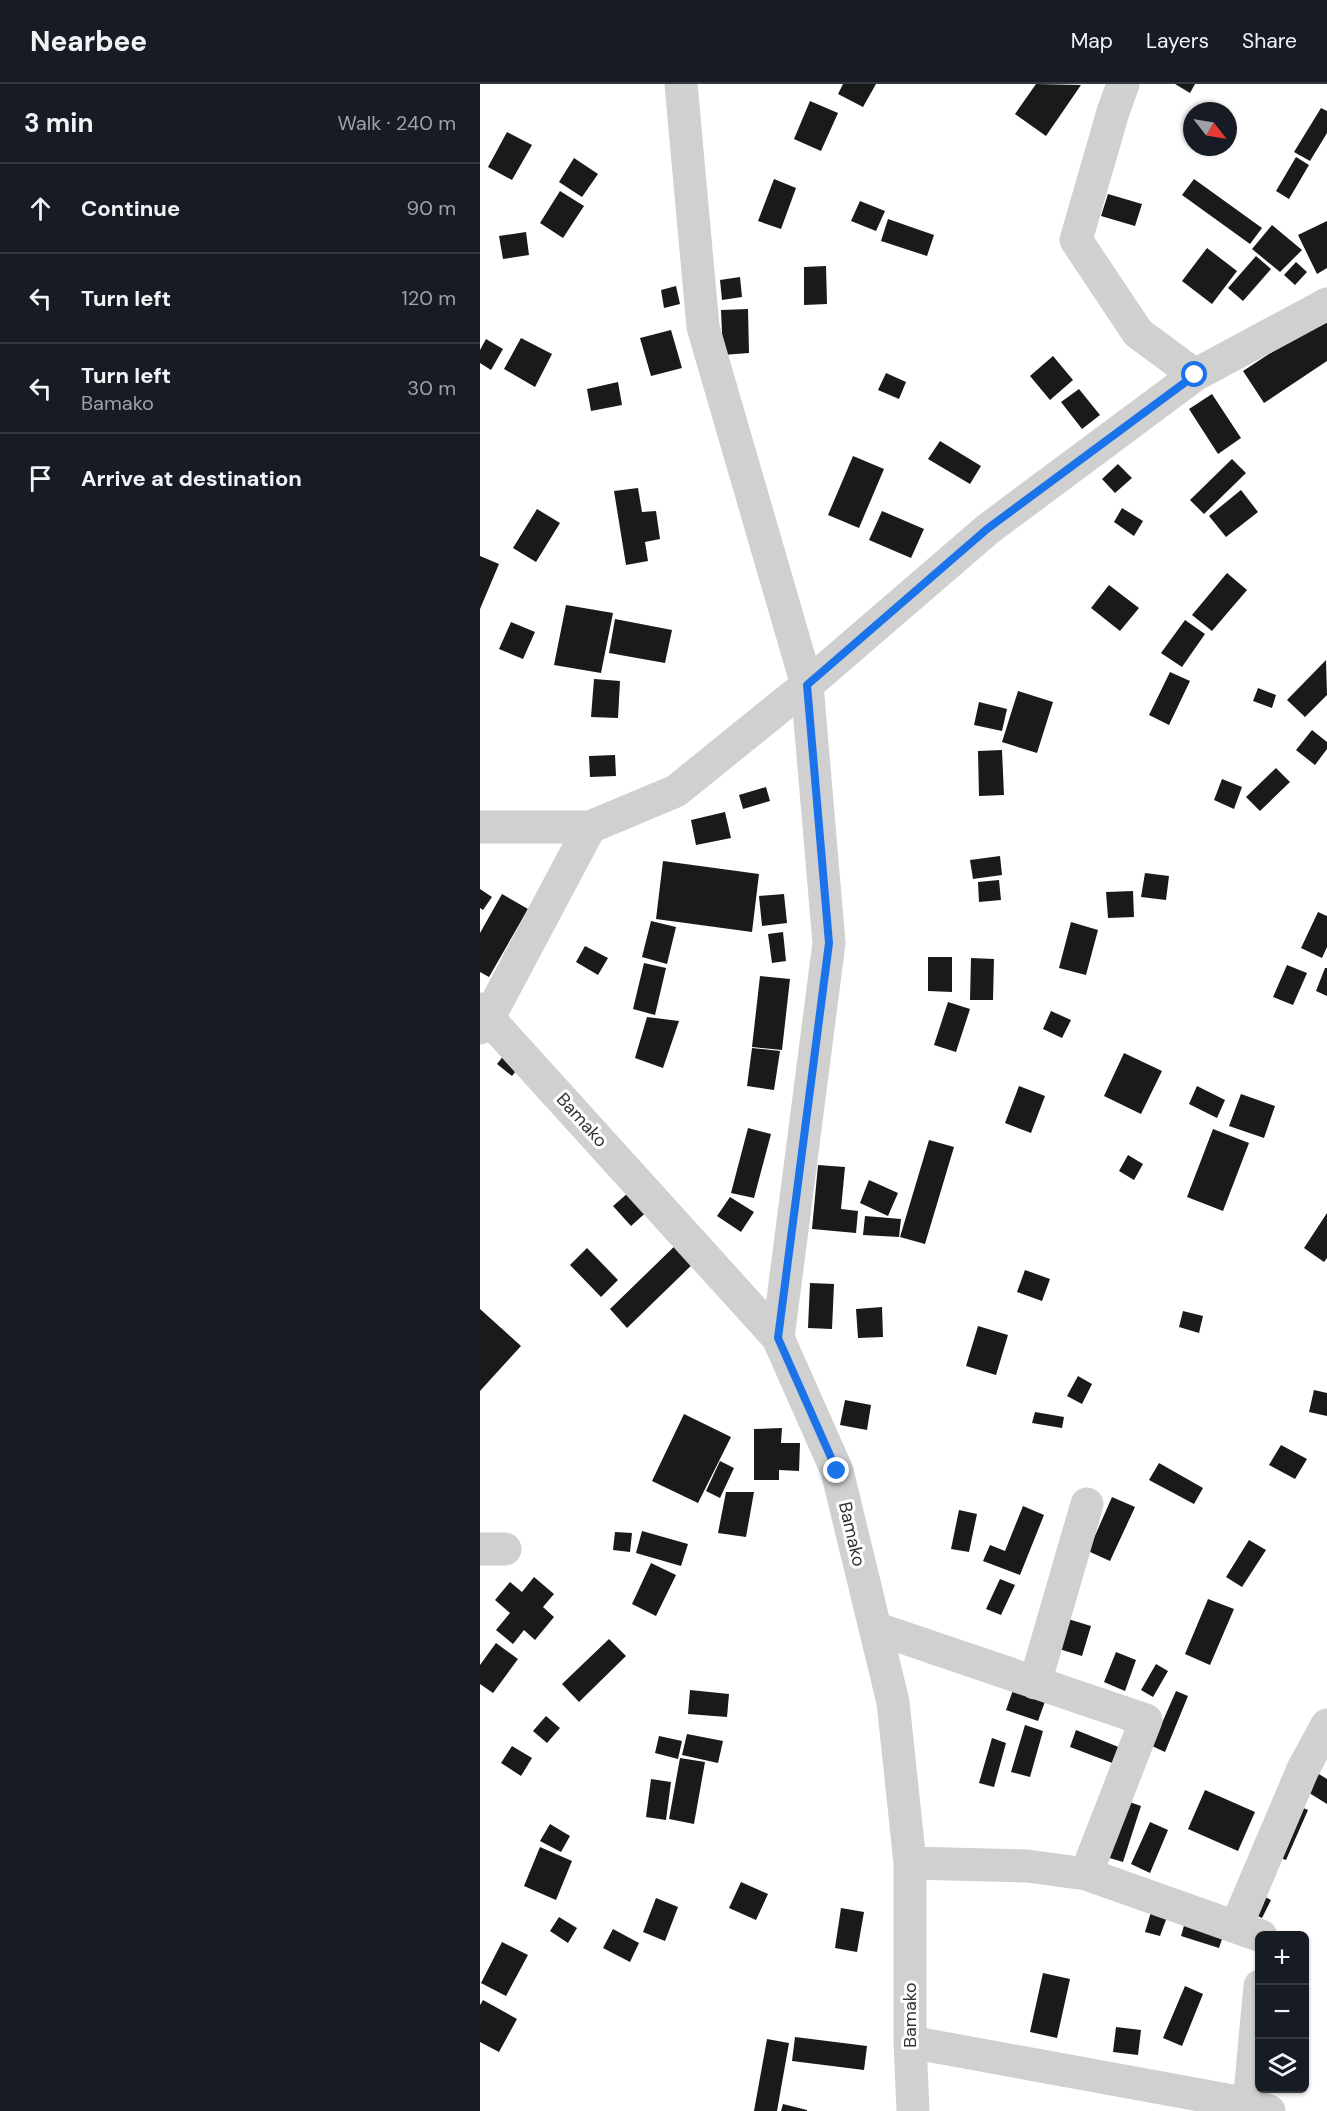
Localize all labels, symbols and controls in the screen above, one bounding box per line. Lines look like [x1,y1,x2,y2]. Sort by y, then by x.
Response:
text: Nearbee [30,23,147,60]
text: Map [1071,27,1113,55]
text: Layers [1146,27,1209,55]
text: Share [1242,27,1297,55]
north arrow [1183,102,1237,156]
text: 3 min [24,106,93,140]
text: Walk · 240 m [337,110,456,136]
icon: ahead [24,192,57,225]
text: Continue [81,194,180,223]
text: 90 m [407,195,456,221]
icon: left [24,282,57,315]
text: Turn left [81,284,171,313]
text: 120 m [402,285,456,311]
text: Turn left [81,361,171,390]
route start [1181,361,1207,387]
icon: left [24,372,57,405]
text: 30 m [407,375,456,401]
text: Bamako [81,390,154,416]
icon: arrive [24,462,57,495]
text: Arrive at destination [81,464,302,493]
street label: Bamako [551,1088,613,1152]
route end [823,1457,849,1483]
street label: Bamako [833,1499,871,1569]
map controls [1255,1931,1309,2093]
button: + [1255,1931,1309,1985]
street label: Bamako [898,1982,922,2048]
button: − [1255,1985,1309,2039]
button: layers [1255,2039,1309,2093]

